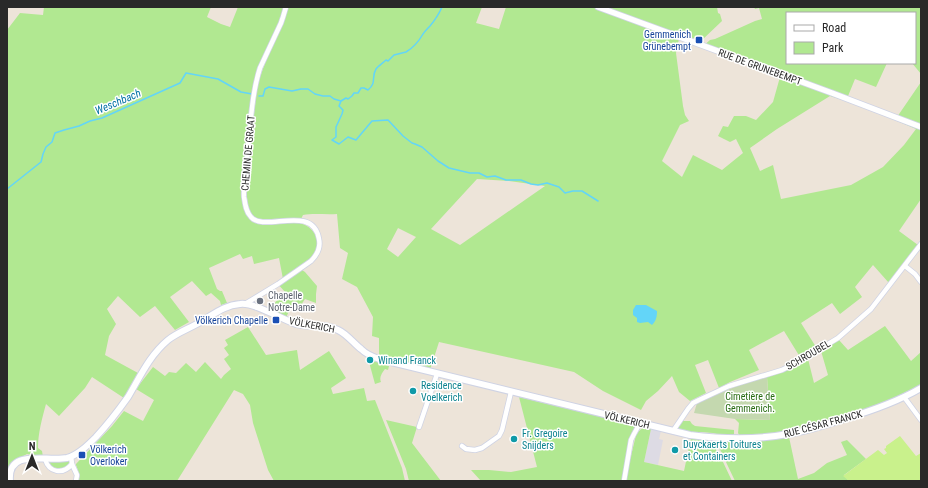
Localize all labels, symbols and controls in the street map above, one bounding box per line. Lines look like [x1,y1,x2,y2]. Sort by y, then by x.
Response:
legend [786,12,916,64]
text: Road [822,21,846,35]
place label: Gemmenich Grünebempt [643,29,691,52]
marker: Gemmenich Grünebempt [694,35,704,45]
text: Park [822,41,844,55]
street label: RUE DE GRUNEBEMPT [717,47,803,87]
water label: Weschbach [93,87,143,117]
street label: CHEMIN DE GRAAT [239,115,257,191]
place label: Chapelle Notre-Dame [268,290,315,313]
marker: Chapelle Notre-Dame [255,296,265,306]
street label: VÖLKERICH [288,314,336,335]
place label: Völkerich Chapelle [195,315,268,326]
marker: Völkerich Chapelle [271,315,281,325]
street label: SCHROUBEL [784,338,832,372]
marker: Winand Franck [365,355,375,365]
place label: Winand Franck [378,355,436,366]
place label: Residence Voelkerich [421,380,462,403]
marker: Residence Voelkerich [408,386,418,396]
park label: Cimetière de Gemmenich. [725,391,775,414]
street label: RUE CÉSAR FRANCK [782,407,864,440]
street label: VÖLKERICH [603,408,651,431]
place label: Fr. Gregoire Snijders [522,428,568,451]
marker: Fr. Gregoire Snijders [509,434,519,444]
north arrow [12,436,52,476]
place label: Duyckaerts Toitures et Containers [683,439,762,462]
text: N [29,440,36,453]
place label: Völkerich Overloker [90,444,127,467]
marker: Duyckaerts Toitures et Containers [670,445,680,455]
marker: Völkerich Overloker [77,450,87,460]

